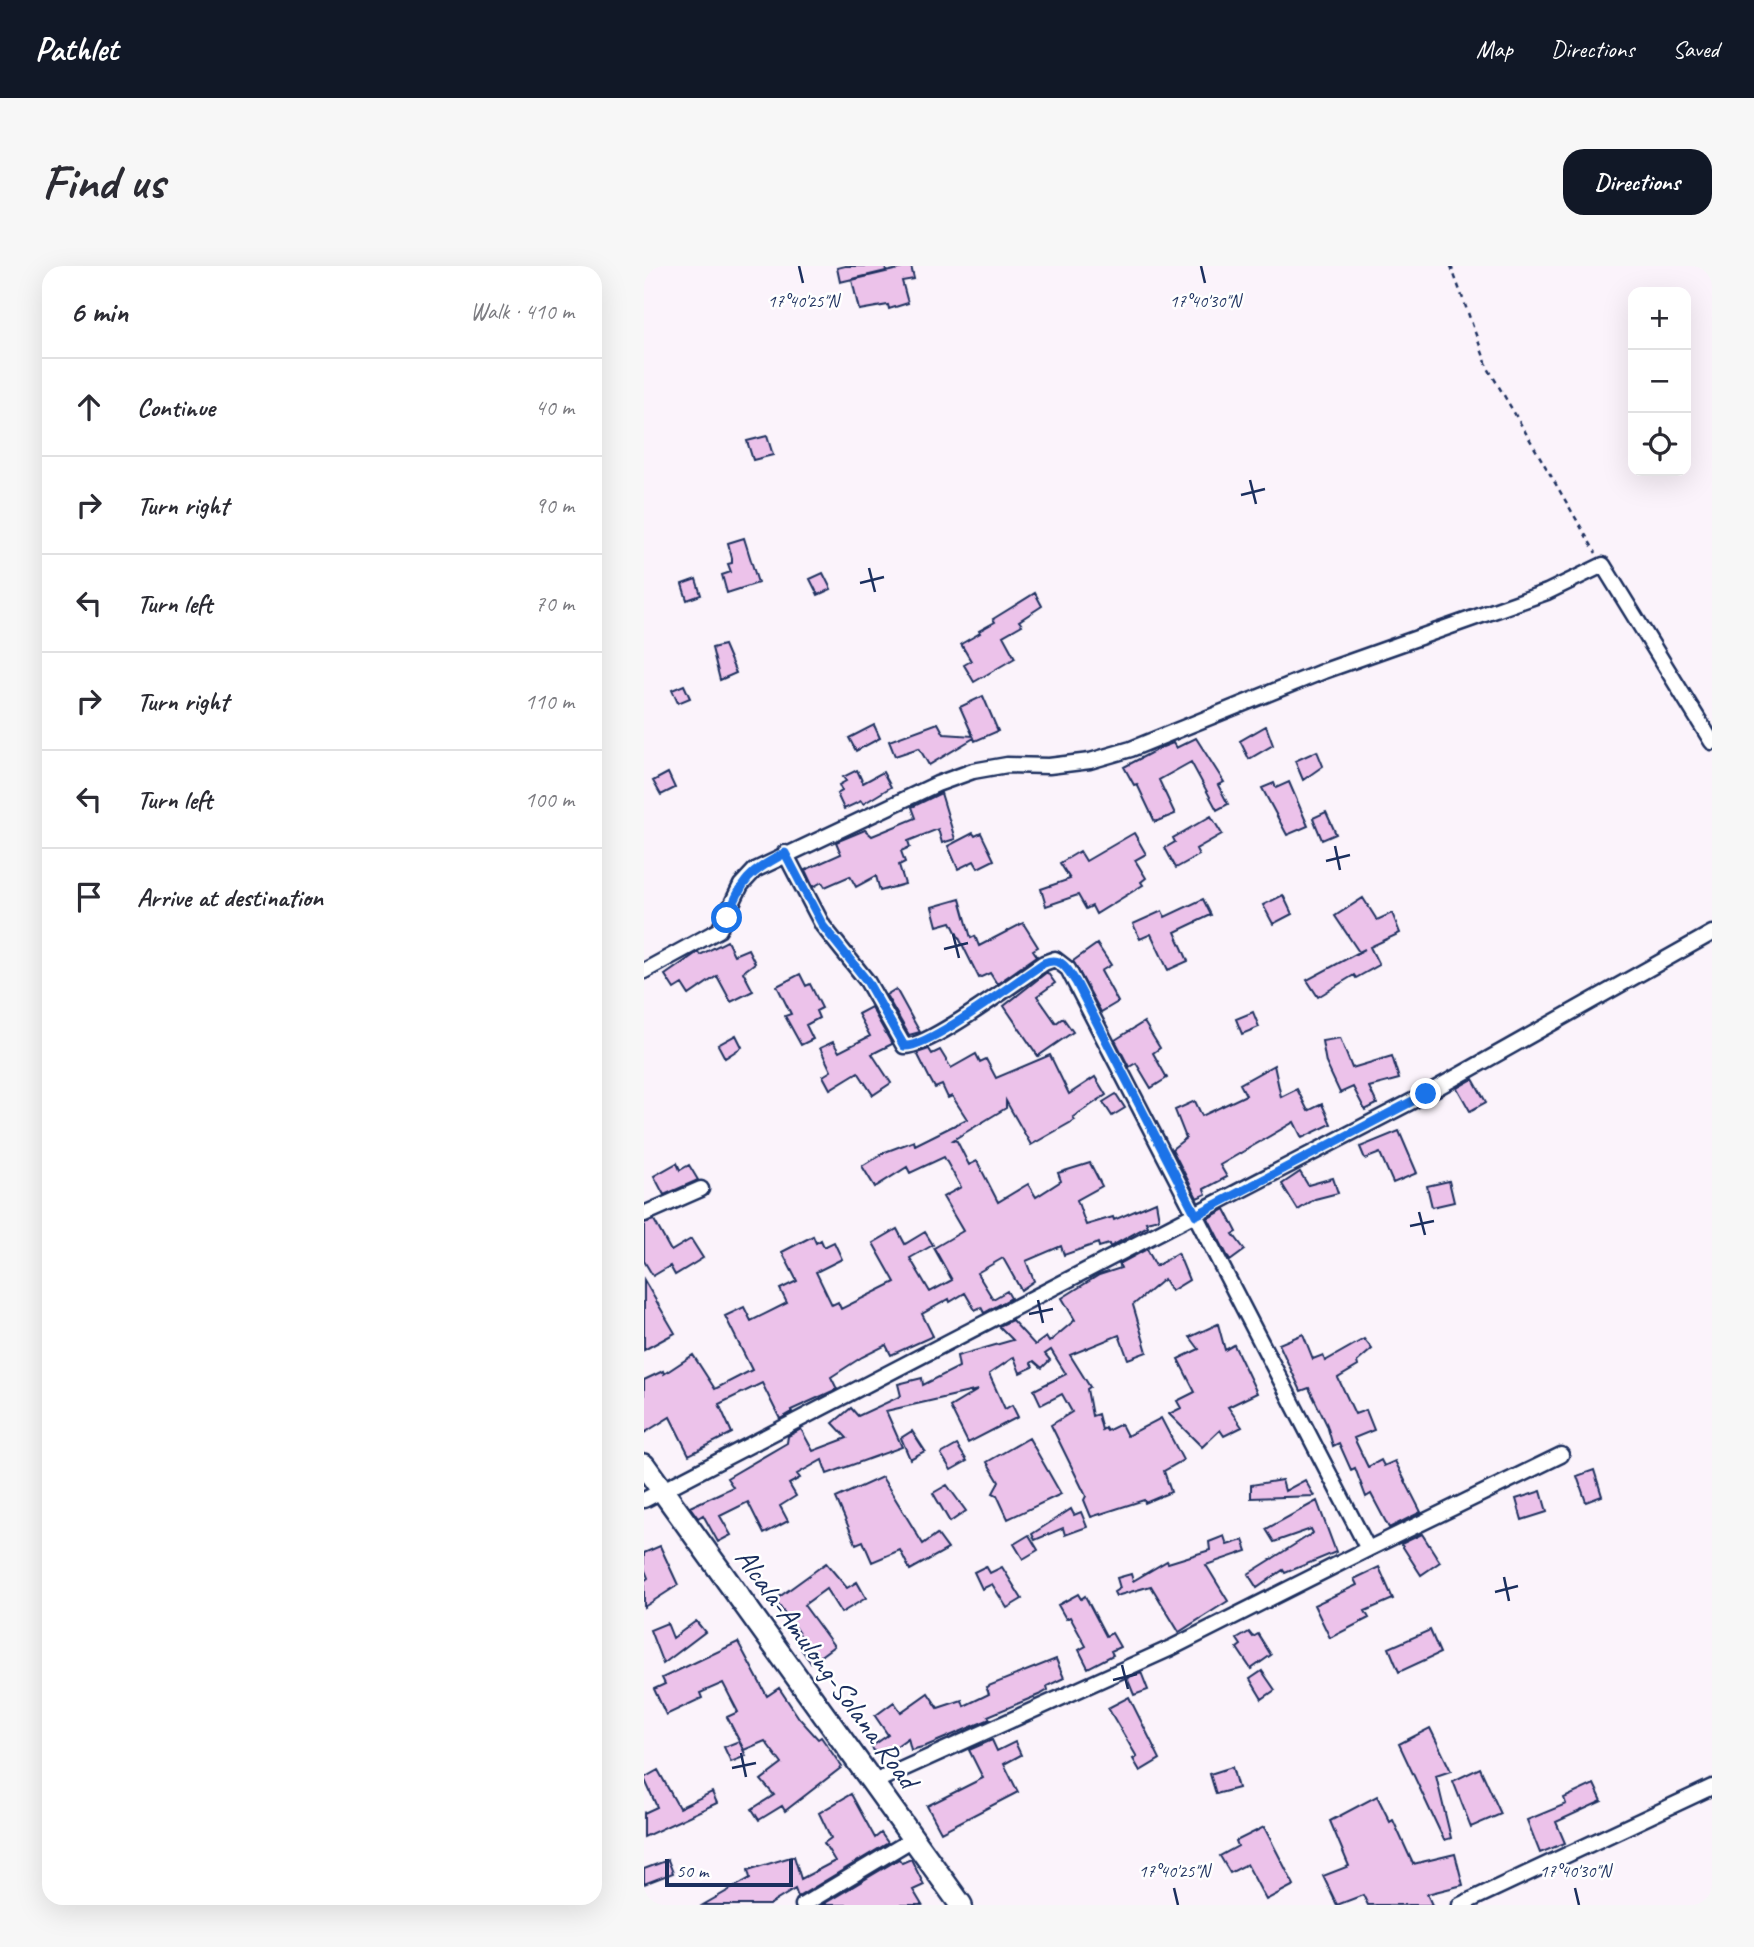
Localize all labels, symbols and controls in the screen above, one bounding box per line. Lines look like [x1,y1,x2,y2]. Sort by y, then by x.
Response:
text: Pathlet [35,28,118,70]
text: Map [1476,34,1513,64]
text: Directions [1551,34,1634,64]
text: Saved [1672,34,1719,64]
button: Directions [1563,149,1712,215]
text: Find us [42,151,164,213]
map controls [1628,287,1691,476]
button: + [1628,287,1691,350]
text: 17°40'25"N [768,290,842,312]
text: 17°40'30"N [1170,290,1244,312]
text: 6 min [70,293,128,331]
text: Walk · 410 m [470,297,574,326]
button: − [1628,350,1691,413]
icon: ahead [70,388,108,426]
text: Continue [137,391,215,424]
text: 40 m [535,393,574,422]
button: locate [1628,413,1691,476]
icon: right [70,486,108,524]
text: Turn right [137,489,228,522]
text: 90 m [535,491,574,520]
icon: left [70,584,108,622]
text: Turn left [137,587,212,620]
text: 70 m [535,589,574,618]
icon: right [70,682,108,720]
text: Turn right [137,685,228,718]
text: 110 m [525,687,574,716]
icon: left [70,780,108,818]
text: Turn left [137,783,212,816]
text: 100 m [525,785,574,814]
icon: arrive [70,878,108,916]
text: Arrive at destination [137,881,323,914]
route start [711,902,742,933]
route end [1410,1078,1441,1109]
street label: Alcala-Amulong-Solana Road [727,1540,930,1799]
scale bar [665,1856,793,1888]
text: 50 m [676,1859,708,1883]
text: 17°40'25"N [1139,1860,1213,1882]
text: 17°40'30"N [1540,1860,1614,1882]

